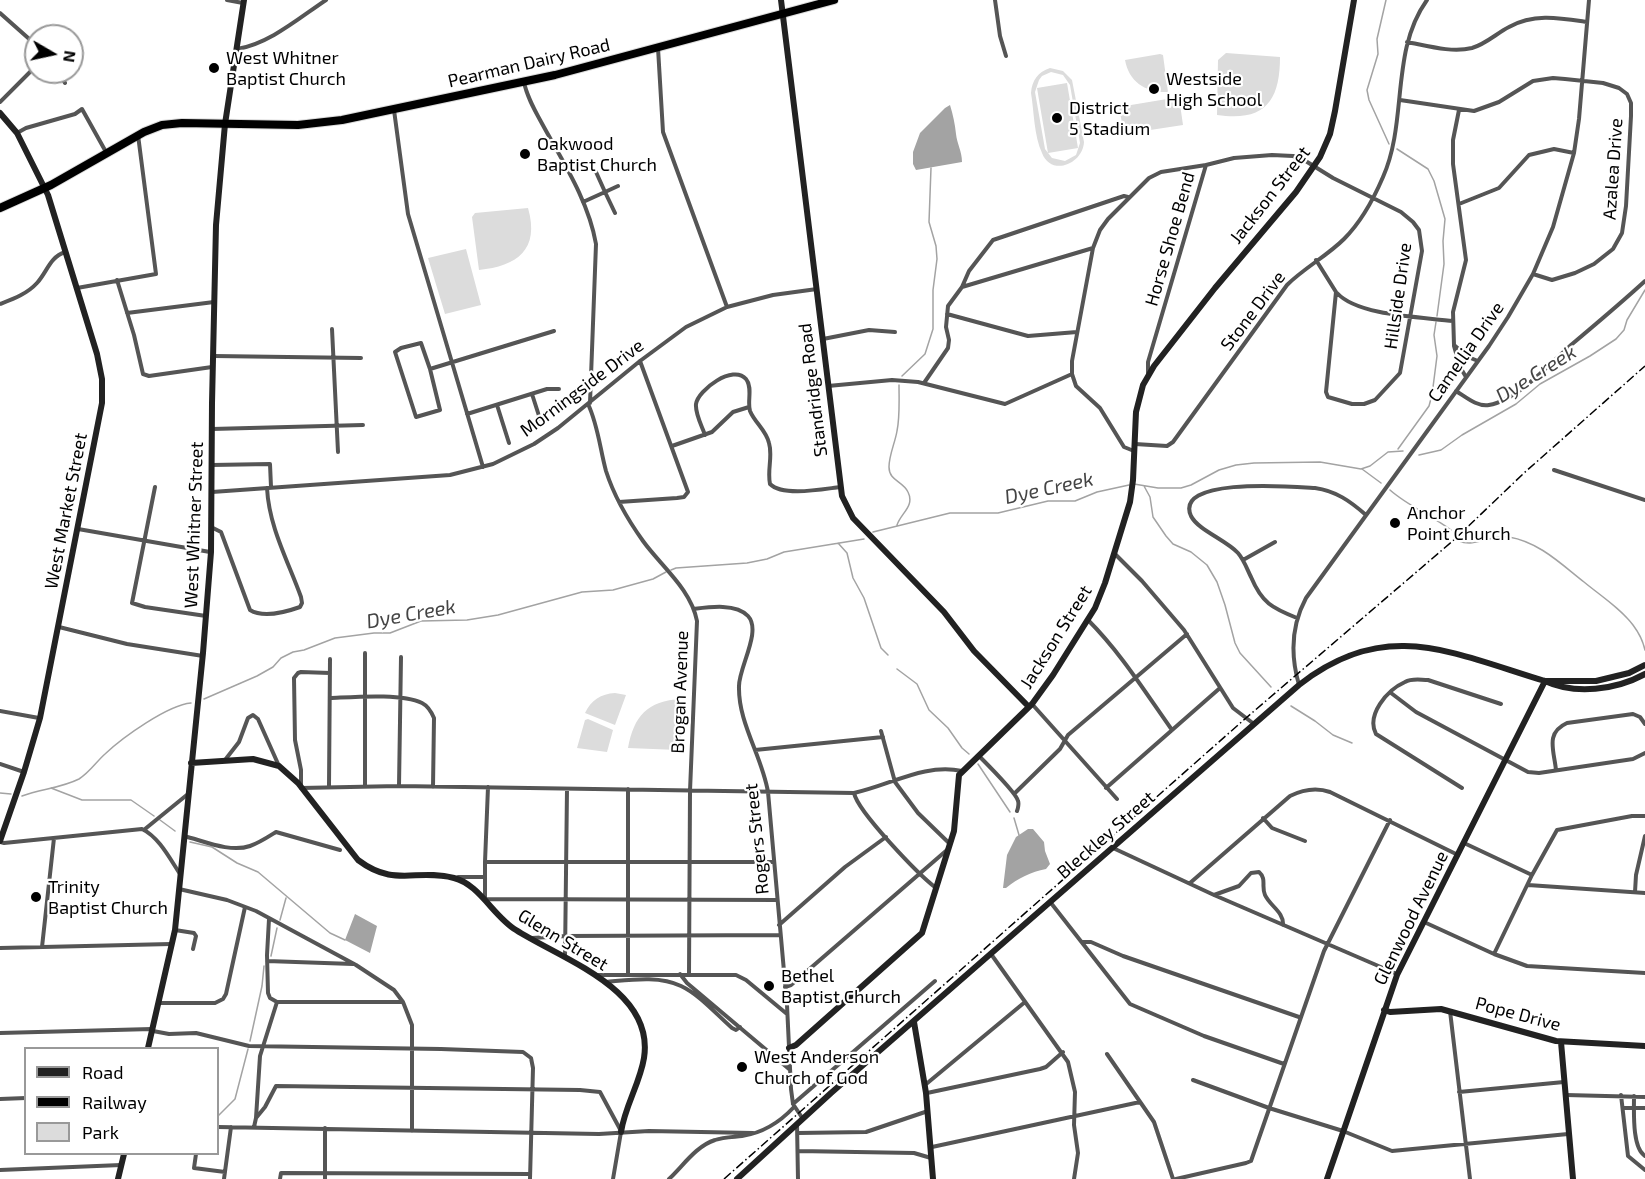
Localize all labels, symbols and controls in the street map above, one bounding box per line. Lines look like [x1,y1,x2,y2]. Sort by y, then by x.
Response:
north arrow [24,24,84,84]
street label: Pearman Dairy Road [446,34,612,92]
place label: West Whitner Baptist Church [226,47,346,90]
text: N [60,49,81,64]
marker: West Whitner Baptist Church [207,61,221,75]
place label: Westside High School [1166,68,1262,110]
marker: Westside High School [1147,82,1161,96]
place label: District 5 Stadium [1069,97,1150,140]
marker: District 5 Stadium [1050,111,1064,125]
street label: Azalea Drive [1599,117,1627,221]
place label: Oakwood Baptist Church [537,133,657,176]
street label: Jackson Street [1225,142,1315,248]
marker: Oakwood Baptist Church [518,147,532,161]
street label: Horse Shoe Bend [1141,170,1199,308]
street label: Hillside Drive [1380,241,1416,351]
street label: Stone Drive [1216,267,1290,355]
street label: Camellia Drive [1423,298,1509,406]
street label: Standridge Road [794,322,832,458]
street label: Morningside Drive [516,335,648,441]
water label: Dye Creek [1491,340,1581,408]
street label: West Market Street [40,431,92,591]
street label: West Whitner Street [180,441,208,609]
water label: Dye Creek [1002,467,1096,509]
place label: Anchor Point Church [1407,502,1511,544]
marker: Anchor Point Church [1388,516,1402,530]
street label: Jackson Street [1016,581,1096,693]
water label: Dye Creek [364,594,458,634]
street label: Brogan Avenue [667,630,693,754]
street label: Rogers Street [740,783,774,895]
street label: Bleckley Street [1053,787,1159,883]
street label: Glenwood Avenue [1369,847,1453,989]
place label: Trinity Baptist Church [48,876,168,918]
marker: Trinity Baptist Church [29,890,43,904]
street label: Glenn Street [514,905,612,975]
place label: Bethel Baptist Church [781,965,901,1008]
marker: Bethel Baptist Church [762,979,776,993]
street label: Pope Drive [1473,992,1563,1036]
place label: West Anderson Church of God [754,1046,879,1088]
legend [24,1047,219,1155]
marker: West Anderson Church of God [735,1060,749,1074]
text: Road [82,1061,123,1083]
text: Railway [82,1091,147,1113]
text: Park [82,1121,119,1143]

